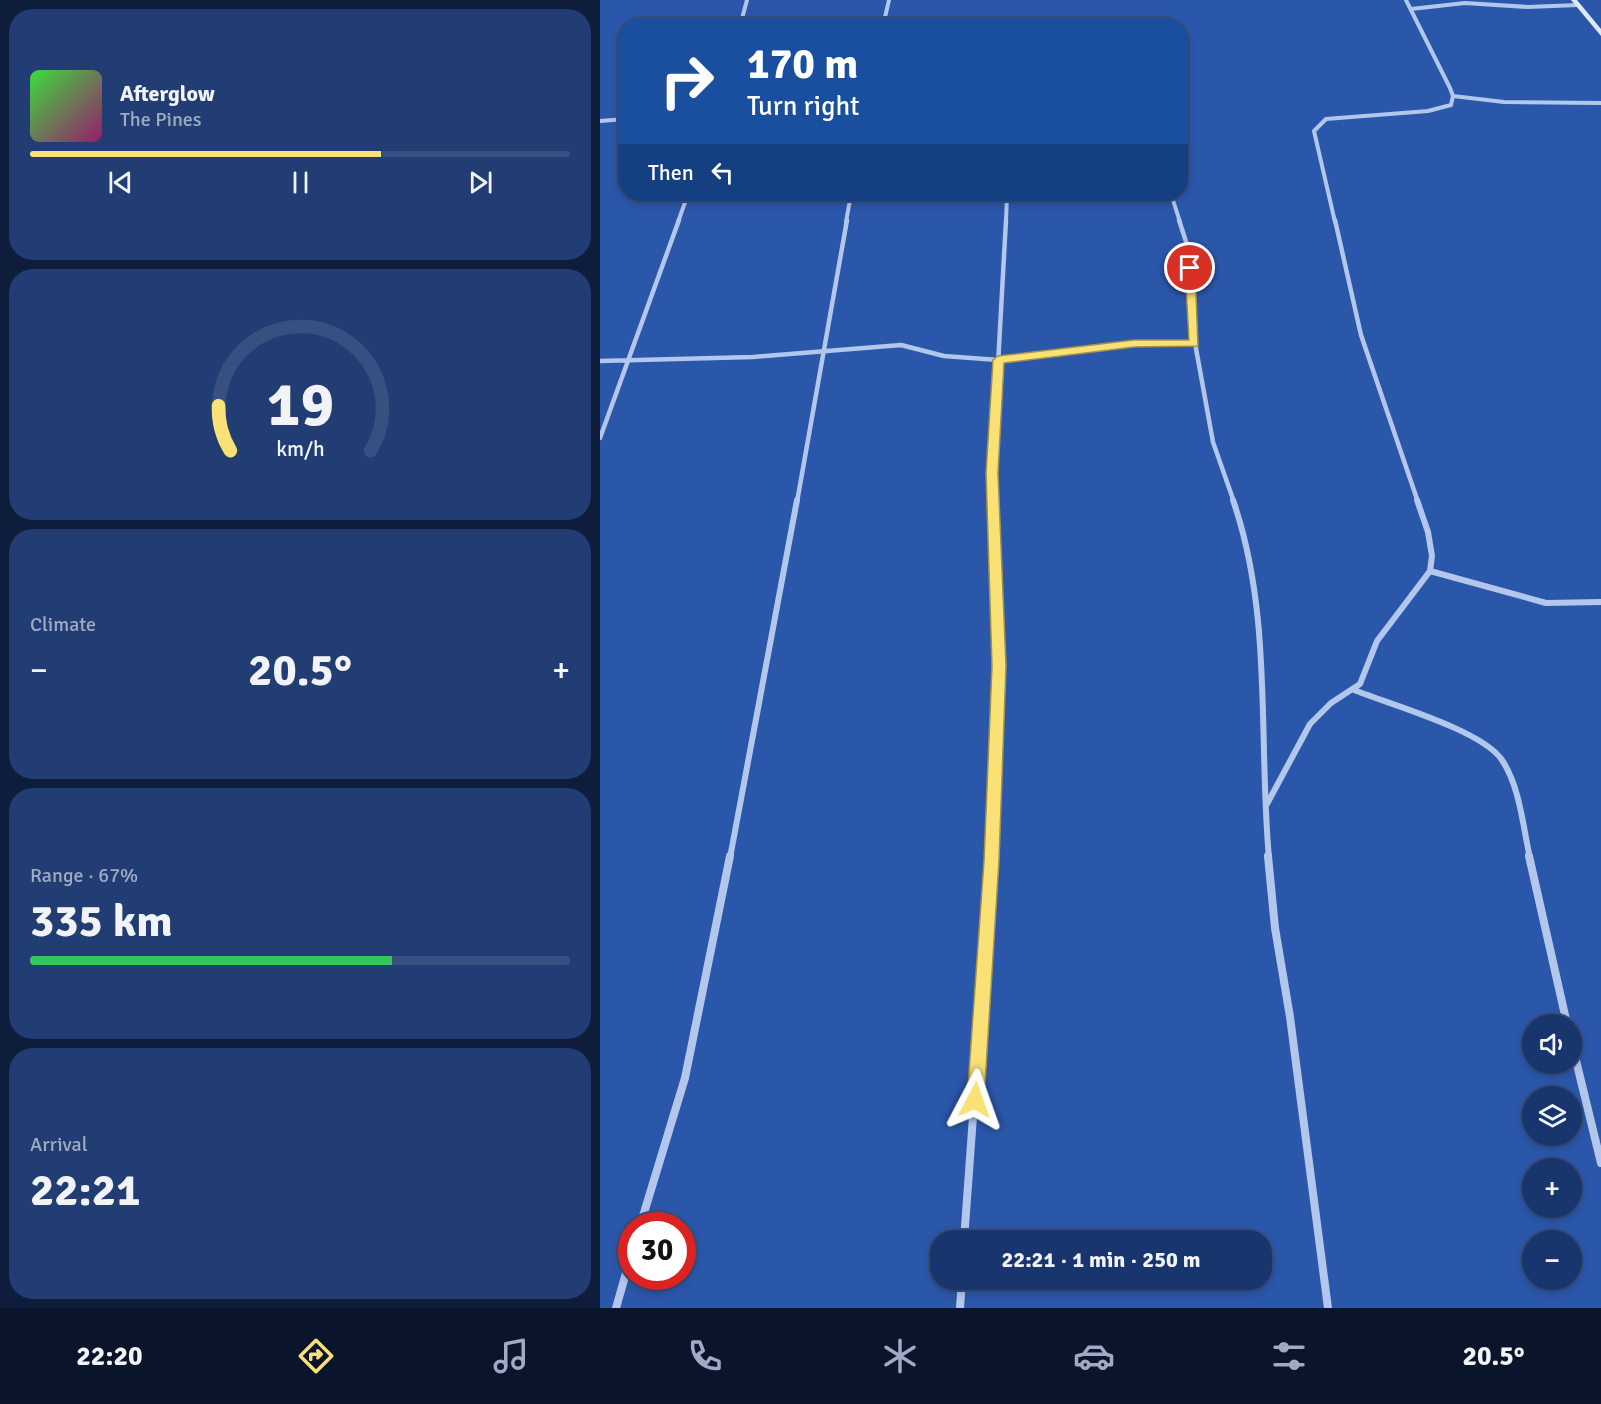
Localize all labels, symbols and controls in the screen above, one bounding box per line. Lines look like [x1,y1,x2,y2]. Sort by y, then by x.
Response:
text: 170 m [747,39,858,90]
icon: right [648,42,726,120]
text: Afterglow [120,80,215,107]
text: Turn right [747,90,860,123]
text: The Pines [120,107,202,132]
icon: left [706,156,739,189]
text: Then [648,159,694,186]
icon: previous [104,166,137,199]
icon: pause [284,166,317,199]
icon: next [464,166,497,199]
pin [1164,242,1215,293]
icon: arrive [1173,251,1206,284]
text: 19 [266,366,334,443]
text: km/h [276,437,324,463]
text: Climate [30,612,96,637]
text: 20.5° [248,643,352,698]
text: − [30,650,48,691]
text: + [552,650,570,691]
text: Range · 67% [30,863,138,888]
text: 335 km [30,894,173,949]
map controls [1522,1014,1582,1290]
button: sound [1522,1014,1582,1074]
position arrow [943,1068,1007,1132]
button: layers [1522,1086,1582,1146]
text: Arrival [30,1132,88,1157]
button: + [1522,1158,1582,1218]
text: 22:21 [30,1163,140,1218]
speed limit sign: 30 [618,1212,696,1290]
button: − [1522,1230,1582,1290]
text: 22:21 · 1 min · 250 m [1001,1246,1201,1273]
icon: directions [295,1335,337,1377]
icon: music [490,1335,532,1377]
icon: phone [684,1335,726,1377]
icon: climate [879,1335,921,1377]
icon: car [1073,1335,1115,1377]
icon: filters [1268,1335,1310,1377]
text: 22:20 [76,1340,143,1373]
text: 20.5° [1462,1340,1525,1373]

